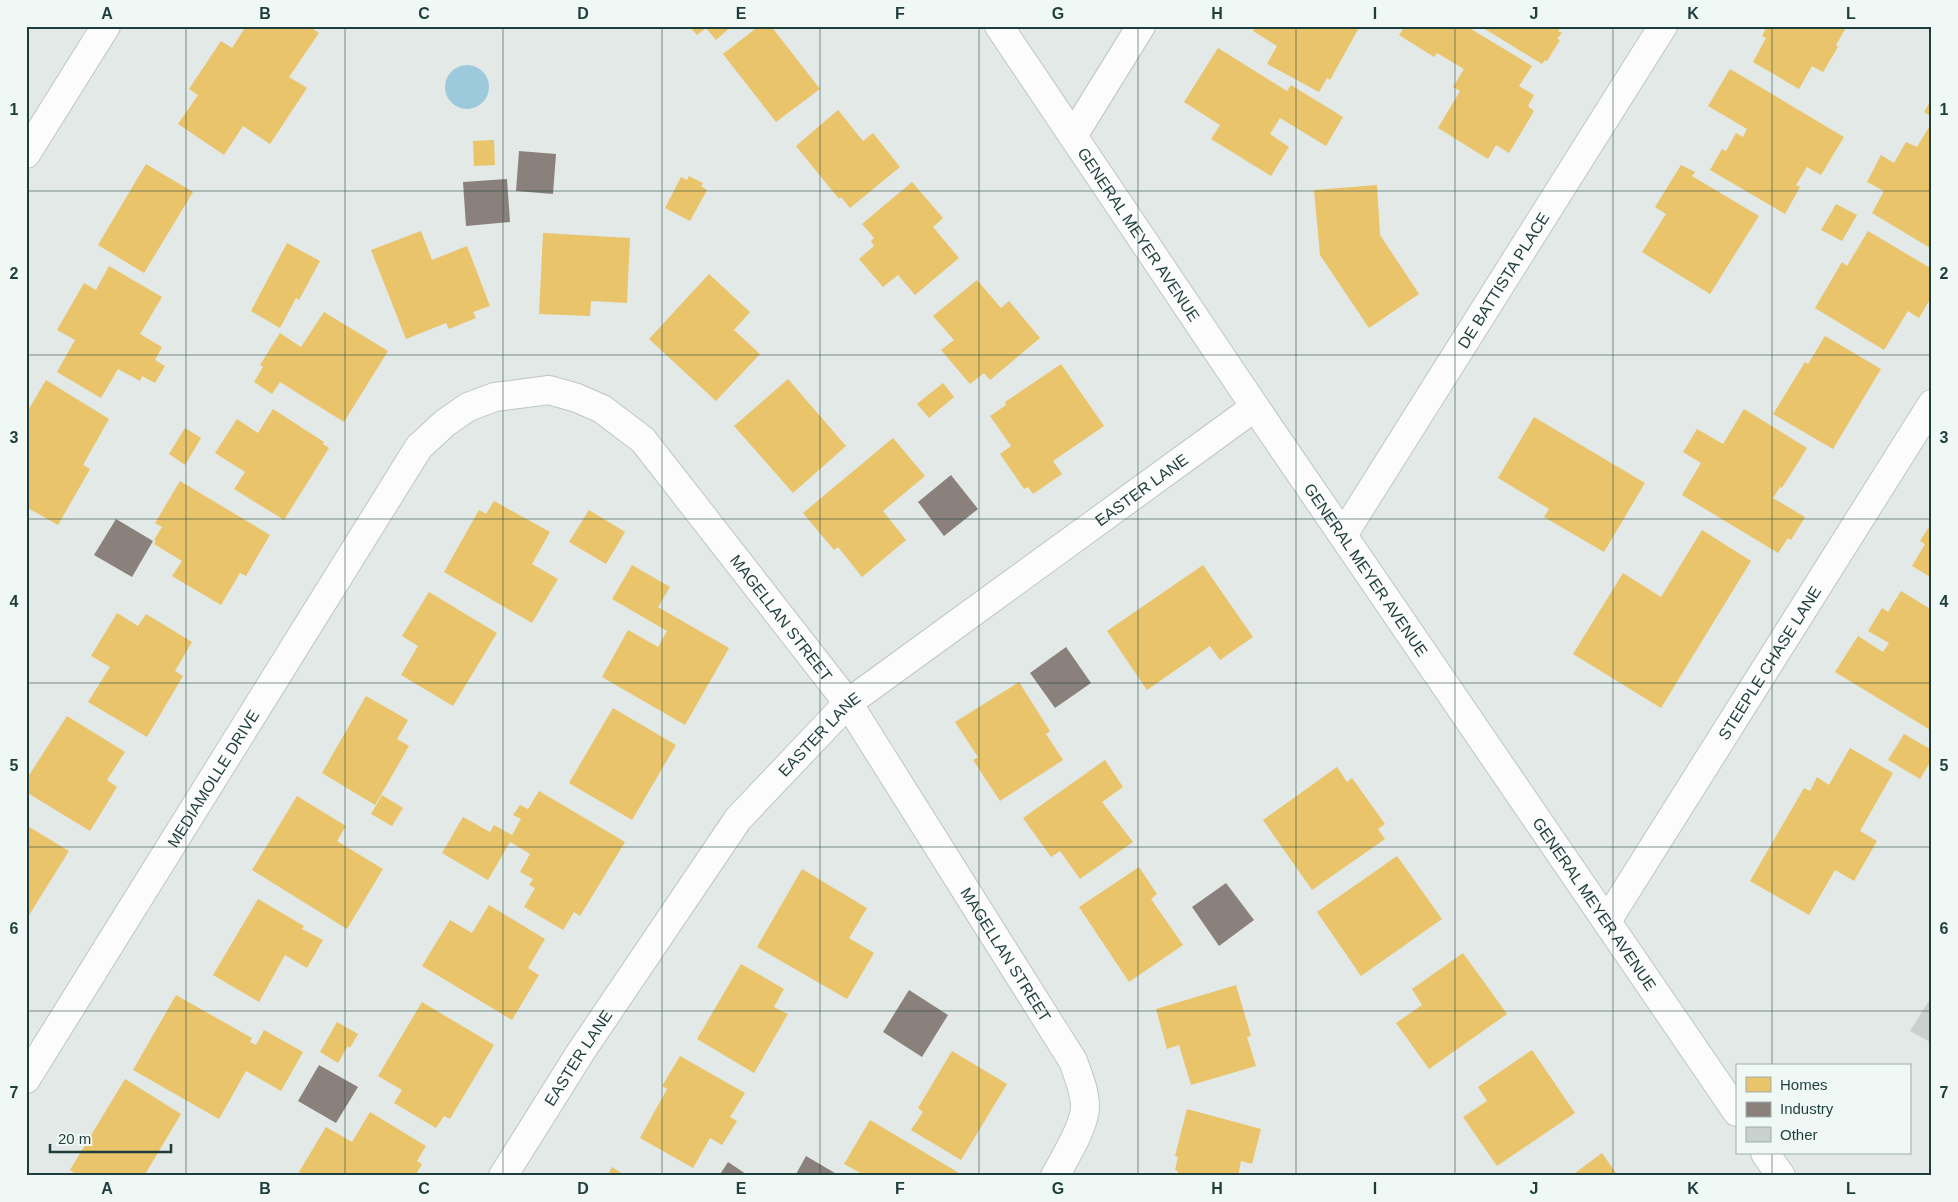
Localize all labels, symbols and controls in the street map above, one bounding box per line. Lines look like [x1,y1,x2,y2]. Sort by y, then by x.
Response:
text: A [101,5,113,22]
text: B [259,5,271,22]
text: C [418,5,430,22]
text: D [577,5,589,22]
text: E [736,5,747,22]
text: F [895,5,905,22]
text: G [1052,5,1064,22]
text: H [1211,5,1223,22]
text: I [1373,5,1377,22]
text: J [1530,5,1538,22]
text: K [1687,5,1699,22]
text: L [1846,5,1856,22]
text: 1 [10,101,19,118]
text: 1 [1940,101,1949,118]
street label: GENERAL MEYER AVENUE [1074,145,1203,325]
street label: DE BATTISTA PLACE [1455,210,1553,351]
text: 2 [10,265,19,282]
text: 2 [1940,265,1949,282]
text: 3 [10,429,19,446]
text: 3 [1940,429,1949,446]
street label: EASTER LANE [1092,451,1191,529]
street label: GENERAL MEYER AVENUE [1301,480,1431,659]
street label: MAGELLAN STREET [727,552,836,684]
street label: STEEPLE CHASE LANE [1715,583,1824,743]
text: 4 [10,593,19,610]
text: 4 [1940,593,1949,610]
street label: EASTER LANE [775,689,864,780]
street label: MEDIAMOLLE DRIVE [164,707,262,850]
text: 5 [10,757,19,774]
text: 5 [1940,757,1949,774]
street label: GENERAL MEYER AVENUE [1529,815,1659,994]
street label: MAGELLAN STREET [957,885,1054,1025]
text: 6 [10,920,19,937]
text: 6 [1940,920,1949,937]
street label: EASTER LANE [541,1007,615,1109]
legend [1736,1064,1910,1154]
text: Homes [1780,1076,1828,1093]
text: 7 [10,1084,19,1101]
text: 7 [1940,1084,1949,1101]
text: Industry [1780,1100,1834,1117]
scale bar [50,1122,171,1154]
text: Other [1780,1126,1818,1143]
text: 20 m [58,1130,91,1147]
text: A [101,1180,113,1197]
text: B [259,1180,271,1197]
text: C [418,1180,430,1197]
text: D [577,1180,589,1197]
text: E [736,1180,747,1197]
text: F [895,1180,905,1197]
text: G [1052,1180,1064,1197]
text: H [1211,1180,1223,1197]
text: I [1373,1180,1377,1197]
text: J [1530,1180,1538,1197]
text: K [1687,1180,1699,1197]
text: L [1846,1180,1856,1197]

